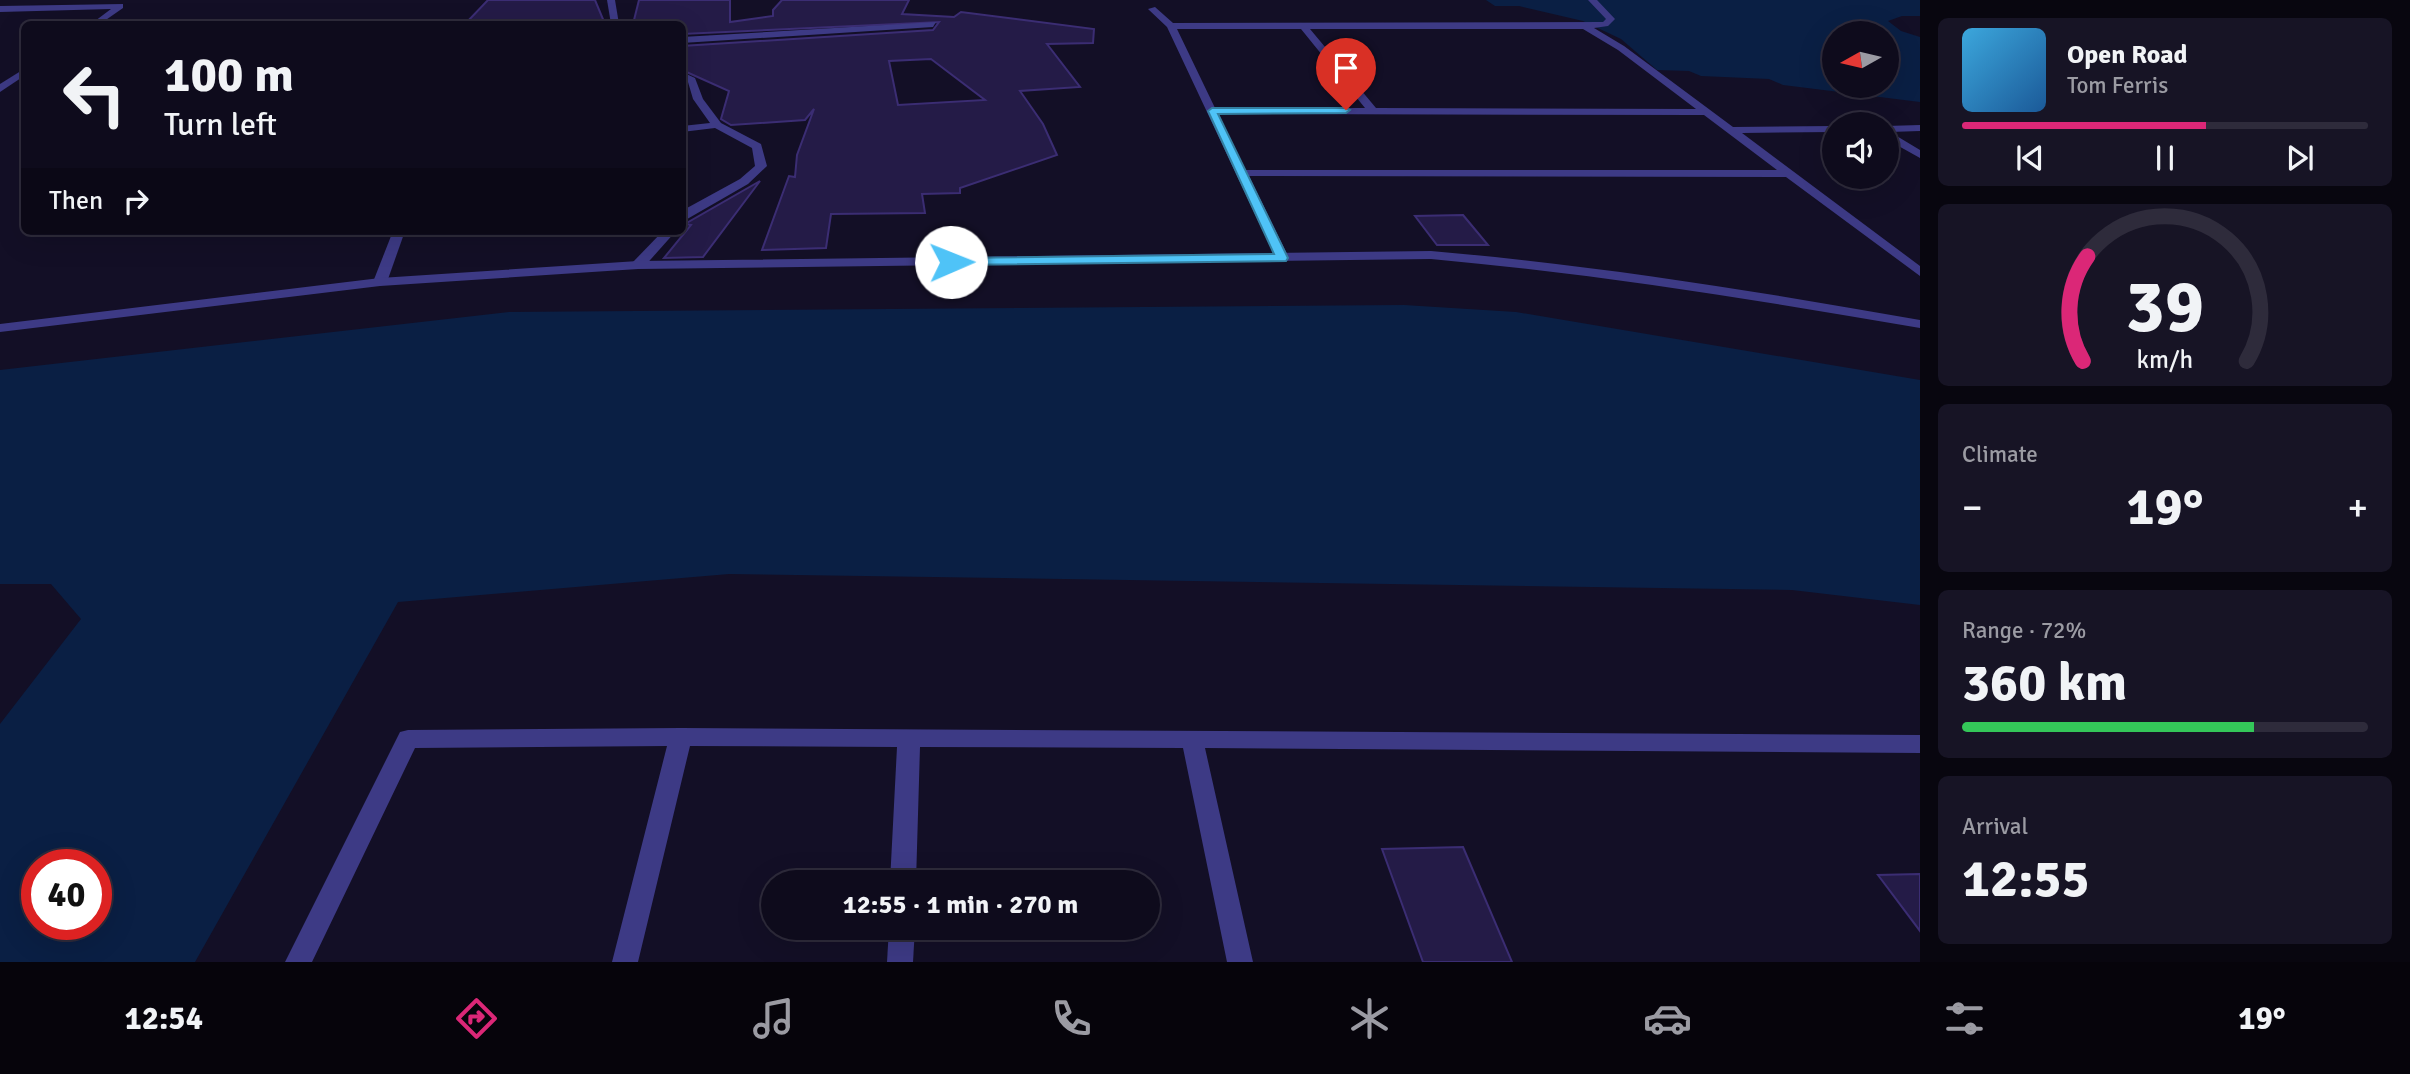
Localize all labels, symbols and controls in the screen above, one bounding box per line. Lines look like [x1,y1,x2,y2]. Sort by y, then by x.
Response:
north arrow [1822,21,1899,98]
map controls [1822,21,1899,189]
pin [1316,38,1376,110]
text: Open Road [2067,39,2188,71]
text: 100 m [164,45,294,105]
icon: left [49,49,140,140]
icon: arrive [1327,49,1365,87]
text: Tom Ferris [2067,71,2168,100]
text: Turn left [164,105,277,144]
button: sound [1822,112,1899,189]
icon: previous [2011,139,2049,177]
icon: pause [2146,139,2184,177]
icon: next [2281,139,2319,177]
icon: right [117,182,155,220]
text: Then [49,185,103,217]
position arrow [914,225,988,299]
text: 39 [2126,263,2204,352]
text: km/h [2137,344,2193,375]
text: Climate [1962,440,2038,469]
text: 19° [2127,475,2203,539]
text: − [1962,484,1983,531]
text: + [2347,484,2368,531]
text: Range · 72% [1962,616,2086,645]
text: 360 km [1962,651,2127,715]
text: Arrival [1962,812,2028,841]
text: 12:55 [1962,847,2090,911]
speed limit sign: 40 [21,849,112,940]
text: 12:55 · 1 min · 270 m [843,889,1078,921]
icon: directions [452,994,501,1043]
icon: music [749,994,798,1043]
icon: phone [1047,994,1096,1043]
icon: climate [1345,994,1394,1043]
icon: car [1643,994,1692,1043]
icon: filters [1940,994,1989,1043]
text: 12:54 [124,999,203,1038]
text: 19° [2238,999,2286,1038]

